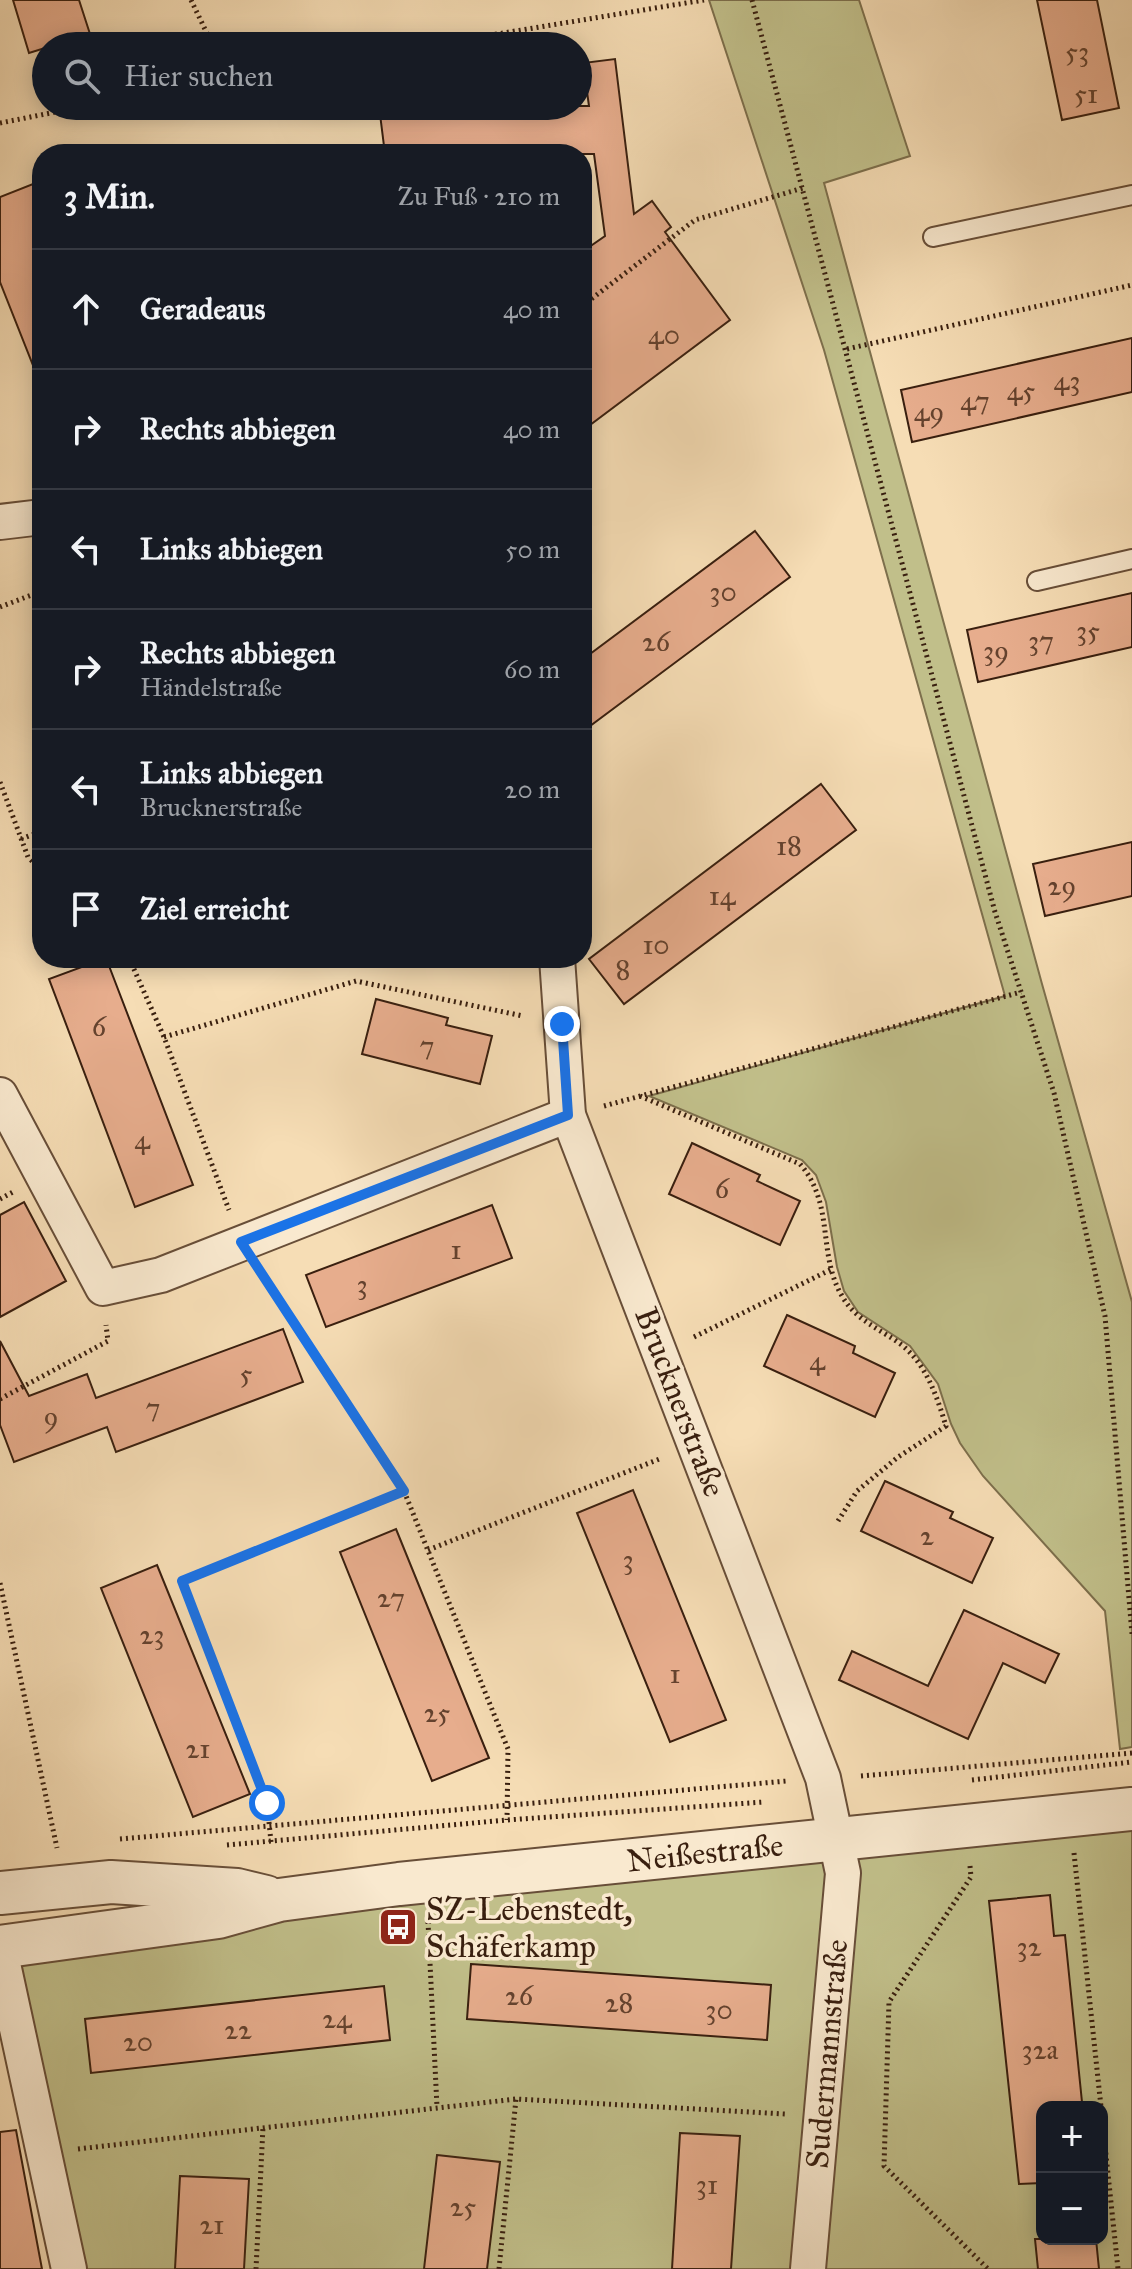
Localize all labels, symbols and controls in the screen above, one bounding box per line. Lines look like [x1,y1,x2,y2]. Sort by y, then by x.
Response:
search box [32,32,592,120]
house number: 53 [1065,34,1089,69]
icon: search [60,54,104,98]
text: Hier suchen [124,58,273,94]
house number: 51 [1074,76,1098,111]
text: 3 Min. [64,176,155,217]
text: Zu Fuß · 210 m [398,180,560,212]
icon: ahead [64,287,108,331]
text: Geradeaus [140,291,266,327]
text: 40 m [503,293,560,325]
house number: 40 [648,317,680,352]
house number: 43 [1054,363,1080,398]
house number: 45 [1007,373,1035,408]
house number: 47 [960,383,990,418]
house number: 49 [914,394,944,429]
icon: right [64,407,108,451]
text: Rechts abbiegen [140,411,336,447]
text: 40 m [503,413,560,445]
icon: left [64,527,108,571]
text: Links abbiegen [140,531,323,567]
text: 50 m [505,533,560,565]
house number: 30 [709,574,737,609]
house number: 35 [1076,613,1100,648]
house number: 37 [1028,623,1054,658]
house number: 26 [642,624,672,659]
house number: 39 [983,633,1009,668]
text: Rechts abbiegen [140,635,336,671]
icon: right [64,647,108,691]
text: 60 m [504,653,560,685]
text: Händelstraße [140,671,282,703]
text: Links abbiegen [140,755,323,791]
icon: left [64,767,108,811]
text: 20 m [505,773,560,805]
text: Brucknerstraße [140,791,302,823]
house number: 18 [776,828,802,863]
house number: 29 [1048,868,1076,903]
house number: 14 [709,878,737,913]
icon: arrive [64,887,108,931]
text: Ziel erreicht [140,891,289,927]
house number: 10 [642,927,670,962]
house number: 8 [616,952,630,987]
route end [544,1006,580,1042]
house number: 6 [92,1009,108,1044]
house number: 7 [420,1028,434,1063]
house number: 4 [134,1122,151,1157]
house number: 6 [715,1171,731,1206]
house number: 1 [450,1232,462,1267]
house number: 3 [356,1267,368,1302]
street label: Brucknerstraße [626,1302,734,1502]
house number: 4 [809,1343,826,1378]
house number: 5 [239,1356,253,1391]
house number: 7 [146,1390,160,1425]
house number: 9 [43,1399,59,1434]
house number: 2 [920,1518,934,1553]
house number: 3 [622,1542,634,1577]
house number: 27 [377,1580,405,1615]
house number: 23 [139,1617,165,1652]
house number: 1 [669,1656,681,1691]
house number: 25 [424,1695,450,1730]
house number: 21 [186,1731,210,1766]
route start [249,1785,285,1821]
street label: Neißestraße [625,1825,785,1881]
place label: SZ-Lebenstedt, Schäferkamp [426,1890,633,1966]
bus stop icon: SZ-Lebenstedt, Schäferkamp [377,1906,419,1948]
house number: 32 [1016,1929,1042,1964]
street label: Sudermannstraße [798,1938,856,2170]
house number: 26 [505,1978,535,2013]
house number: 28 [605,1985,633,2020]
house number: 30 [705,1992,733,2027]
house number: 24 [322,2001,353,2036]
house number: 22 [224,2012,252,2047]
house number: 20 [123,2024,153,2059]
house number: 32a [1022,2032,1059,2067]
map controls [1036,2101,1108,2245]
button: + [1036,2101,1108,2173]
house number: 31 [696,2167,718,2202]
button: − [1036,2173,1108,2245]
house number: 25 [450,2189,476,2224]
house number: 21 [200,2207,224,2242]

